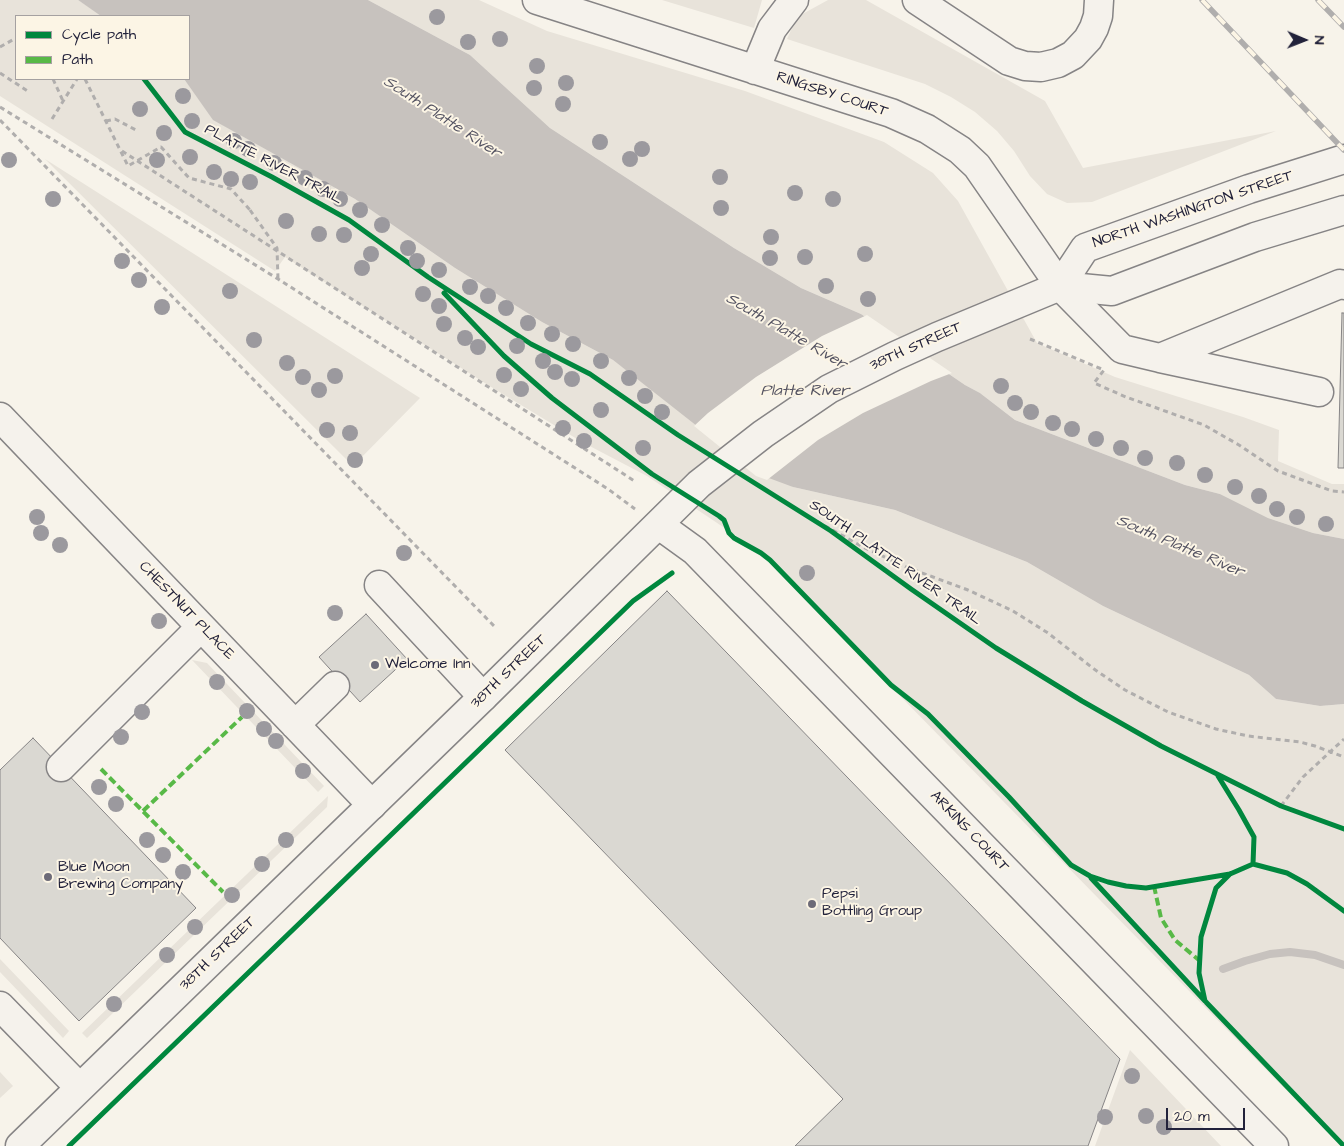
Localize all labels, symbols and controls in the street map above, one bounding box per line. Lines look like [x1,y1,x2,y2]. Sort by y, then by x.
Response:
legend [15,15,190,80]
north arrow [1279,15,1329,65]
text: Cycle path [62,24,136,45]
text: N [1309,36,1329,45]
text: Path [62,49,93,70]
street label: RINGSBY COURT [774,68,890,122]
water label: South Platte River [379,73,505,163]
street label: PLATTE RIVER TRAIL [201,121,345,209]
street label: NORTH WASHINGTON STREET [1090,167,1296,253]
water label: South Platte River [722,290,850,374]
street label: 38TH STREET [867,319,965,375]
water label: Platte River [761,382,849,402]
street label: SOUTH PLATTE RIVER TRAIL [805,497,985,629]
water label: South Platte River [1113,511,1247,583]
street label: CHESTNUT PLACE [134,558,238,664]
street label: 38TH STREET [467,631,551,713]
place label: Welcome Inn [385,656,471,674]
marker: Welcome Inn [369,659,381,671]
street label: ARKINS COURT [926,788,1012,876]
place label: Blue Moon Brewing Company [58,859,183,894]
marker: Blue Moon Brewing Company [42,871,54,883]
place label: Pepsi Bottling Group [822,886,922,921]
marker: Pepsi Bottling Group [806,898,818,910]
street label: 38TH STREET [176,913,260,995]
scale bar [1169,1098,1248,1130]
text: 20 m [1174,1106,1210,1127]

